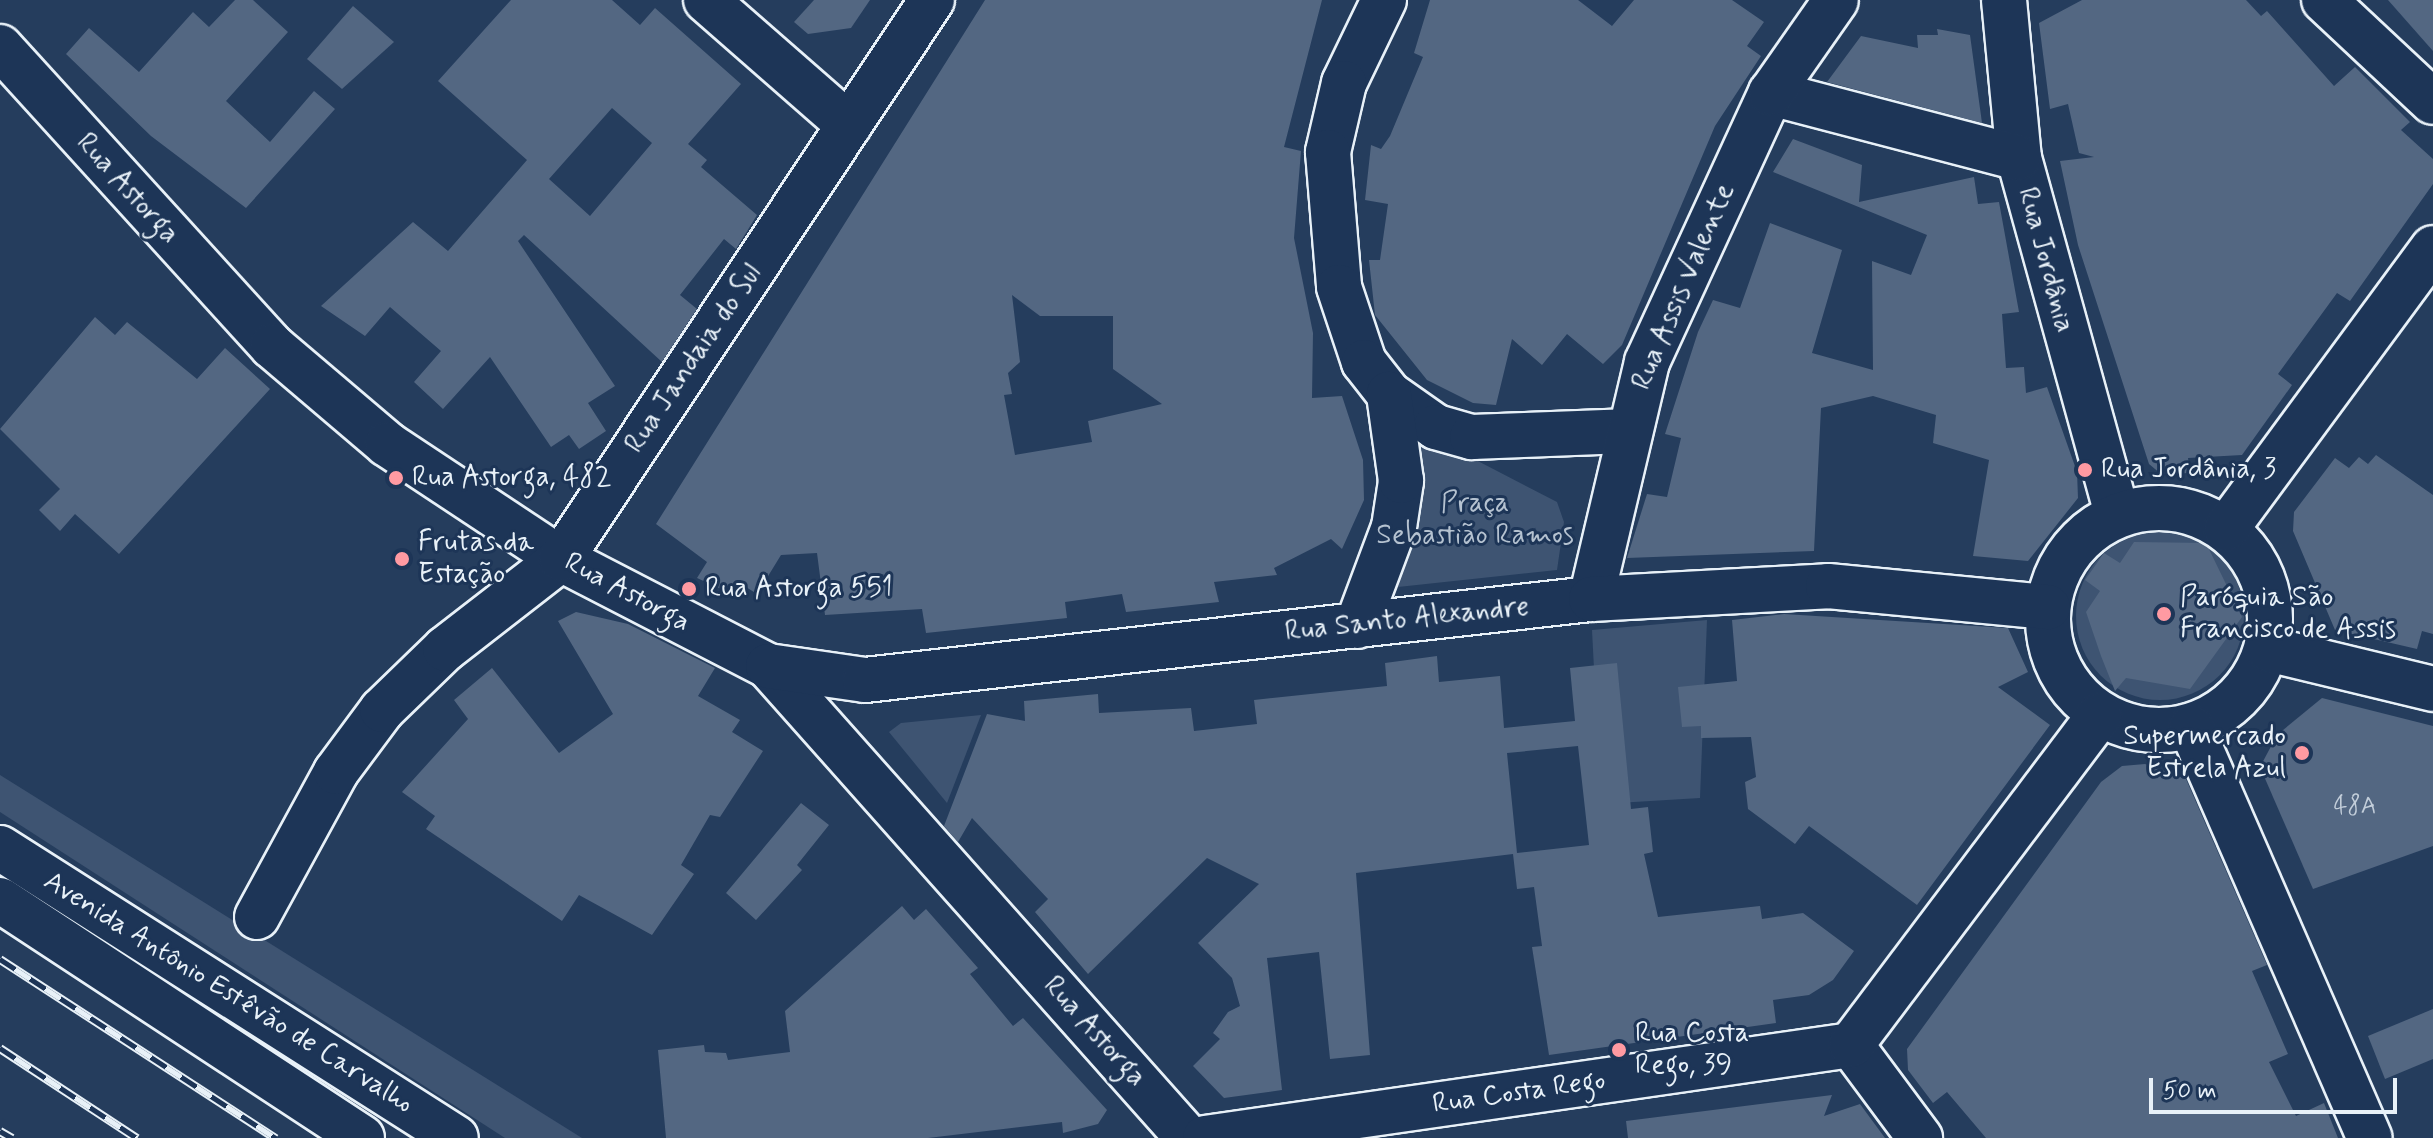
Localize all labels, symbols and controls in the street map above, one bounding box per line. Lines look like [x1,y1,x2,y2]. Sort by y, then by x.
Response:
street label: Rua Astorga [68,127,186,251]
street label: Rua Assis Valente [1626,179,1742,395]
street label: Rua Jordânia [2009,183,2081,337]
street label: Rua Jandaia do Sul [618,258,770,460]
place label: Rua Jordânia, 3 [2101,453,2277,487]
place label: Rua Astorga, 482 [412,461,612,495]
marker: Rua Jordânia, 3 [2076,461,2094,479]
marker: Rua Astorga, 482 [387,469,405,487]
park label: Praça Sebastião Ramos [1376,487,1574,553]
place label: Frutas da Estação [418,526,529,592]
street label: Rua Astorga [558,546,696,640]
marker: Frutas da Estação [393,550,411,568]
place label: Rua Astorga 551 [705,572,893,606]
marker: Rua Astorga 551 [680,580,698,598]
place label: Paróquia São Francisco de Assis [2180,581,2397,647]
street label: Rua Santo Alexandre [1285,591,1529,649]
marker: Paróquia São Francisco de Assis [2155,605,2173,623]
place label: Supermercado Estrela Azul [2123,720,2286,786]
marker: Supermercado Estrela Azul [2293,744,2311,762]
house number: 48A [2334,793,2376,821]
street label: Avenida Antônio Estêvão de Carvalho [37,865,419,1121]
street label: Rua Astorga [1035,970,1153,1094]
place label: Rua Costa Rego, 39 [1635,1017,1750,1083]
marker: Rua Costa Rego, 39 [1610,1041,1628,1059]
scale bar [2153,1062,2401,1112]
street label: Rua Costa Rego [1429,1064,1609,1122]
text: 50 m [2163,1076,2217,1107]

